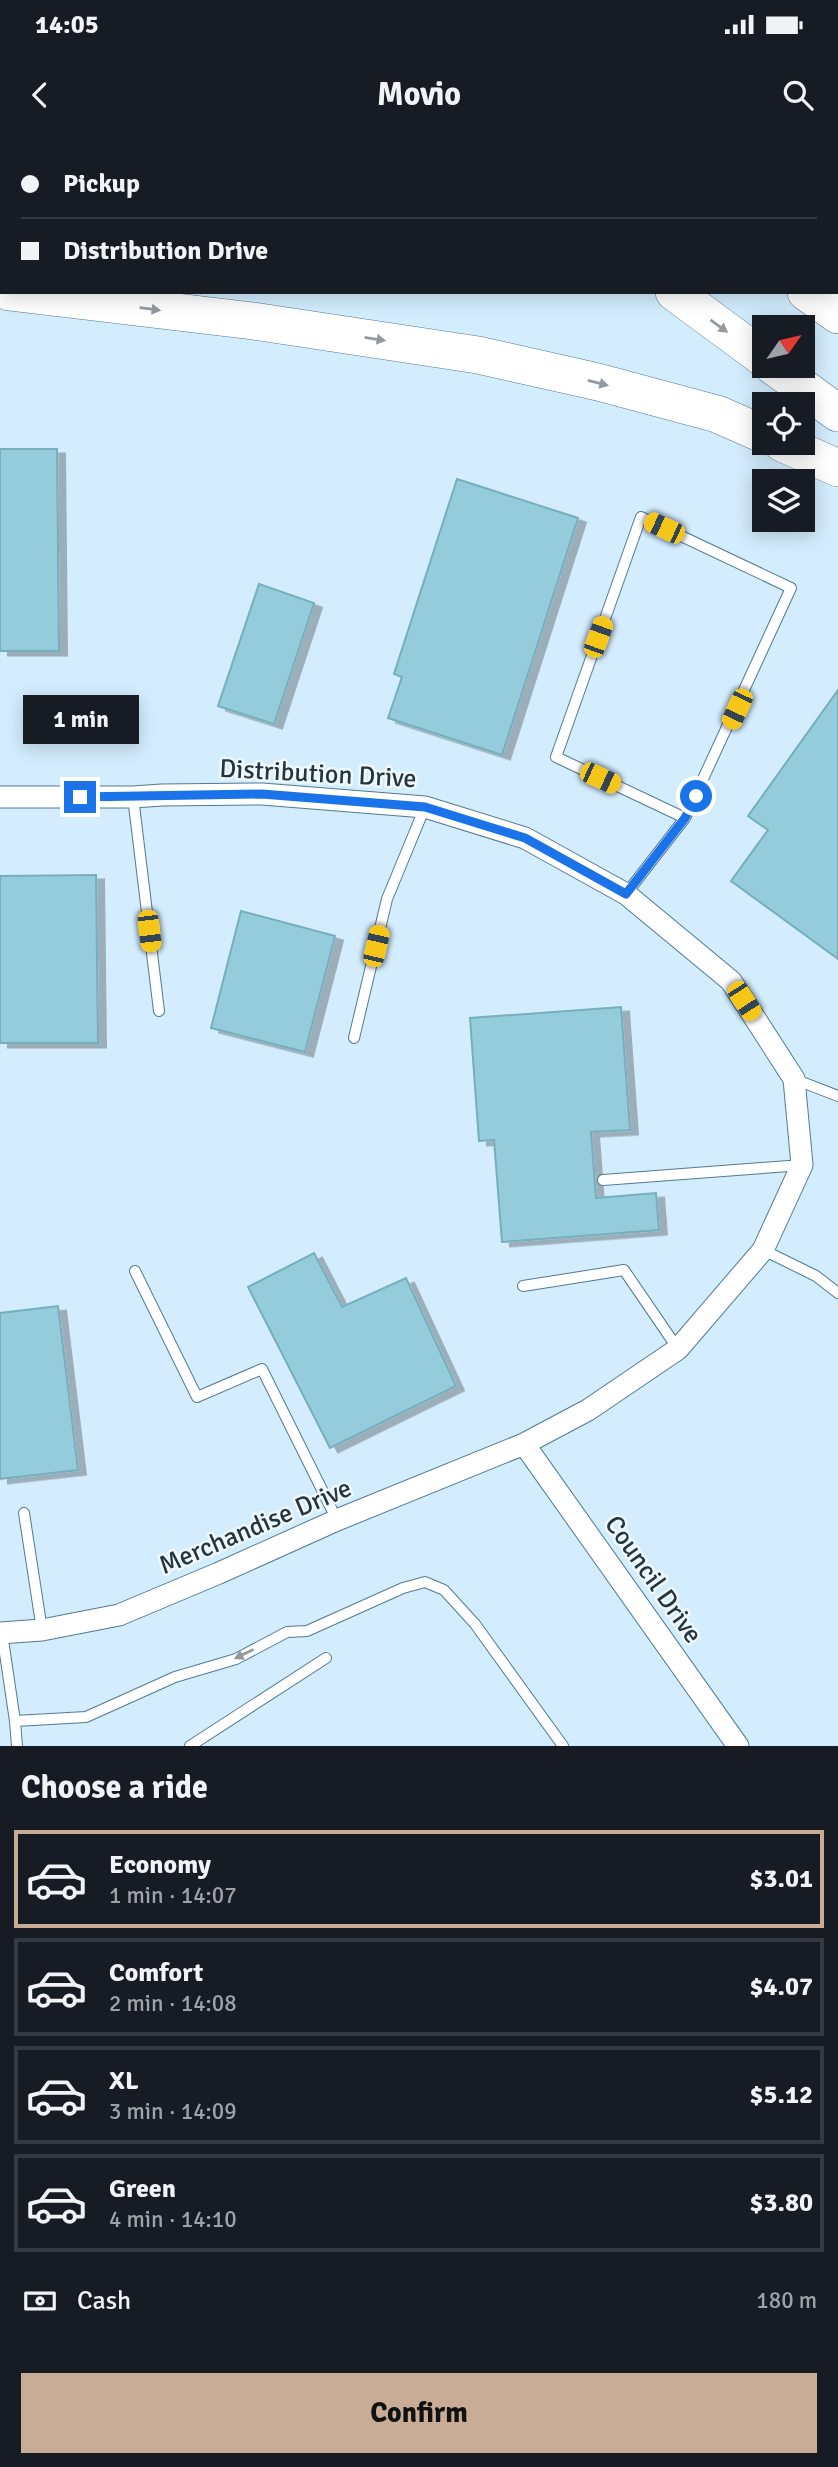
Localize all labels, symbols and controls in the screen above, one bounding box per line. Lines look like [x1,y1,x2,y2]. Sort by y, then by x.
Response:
text: 14:05 [35,9,99,41]
text: Movio [377,75,461,114]
icon: back [21,76,59,114]
icon: search [779,76,817,114]
text: Pickup [63,168,140,200]
text: Distribution Drive [63,235,268,267]
one-way arrow [139,303,161,314]
north arrow [752,315,816,378]
map controls [752,315,815,532]
one-way arrow [710,319,728,333]
one-way arrow [364,334,386,345]
one-way arrow [587,378,609,389]
button: locate [752,392,815,455]
button: layers [752,469,815,532]
car [641,510,688,546]
car [581,614,616,660]
car [719,686,756,732]
callout: 1 min [22,696,138,744]
text: 1 min [53,705,109,734]
street label: Distribution Drive [219,753,417,795]
car [577,760,624,796]
route start [680,780,712,812]
route end [64,781,96,813]
car [137,909,162,953]
car [362,923,391,969]
car [724,978,765,1024]
street label: Merchandise Drive [154,1472,356,1582]
street label: Council Drive [597,1510,709,1650]
one-way arrow [234,1649,254,1660]
text: Choose a ride [21,1768,208,1807]
icon: car [25,1848,88,1911]
text: Economy [109,1849,211,1881]
text: $3.01 [749,1863,813,1895]
text: 1 min · 14:07 [109,1881,237,1910]
icon: car [25,1956,88,2019]
text: Comfort [109,1957,203,1989]
text: $4.07 [749,1971,813,2003]
text: 2 min · 14:08 [109,1989,237,2018]
icon: car [25,2064,88,2127]
text: XL [109,2065,139,2097]
text: $5.12 [749,2079,813,2111]
text: 3 min · 14:09 [109,2097,237,2126]
icon: car [25,2172,88,2235]
text: Green [109,2173,176,2205]
text: $3.80 [749,2187,813,2219]
text: 4 min · 14:10 [109,2205,237,2234]
icon: cash [21,2282,59,2320]
text: Cash [77,2285,131,2317]
text: 180 m [756,2286,817,2315]
button: Confirm [21,2373,817,2453]

